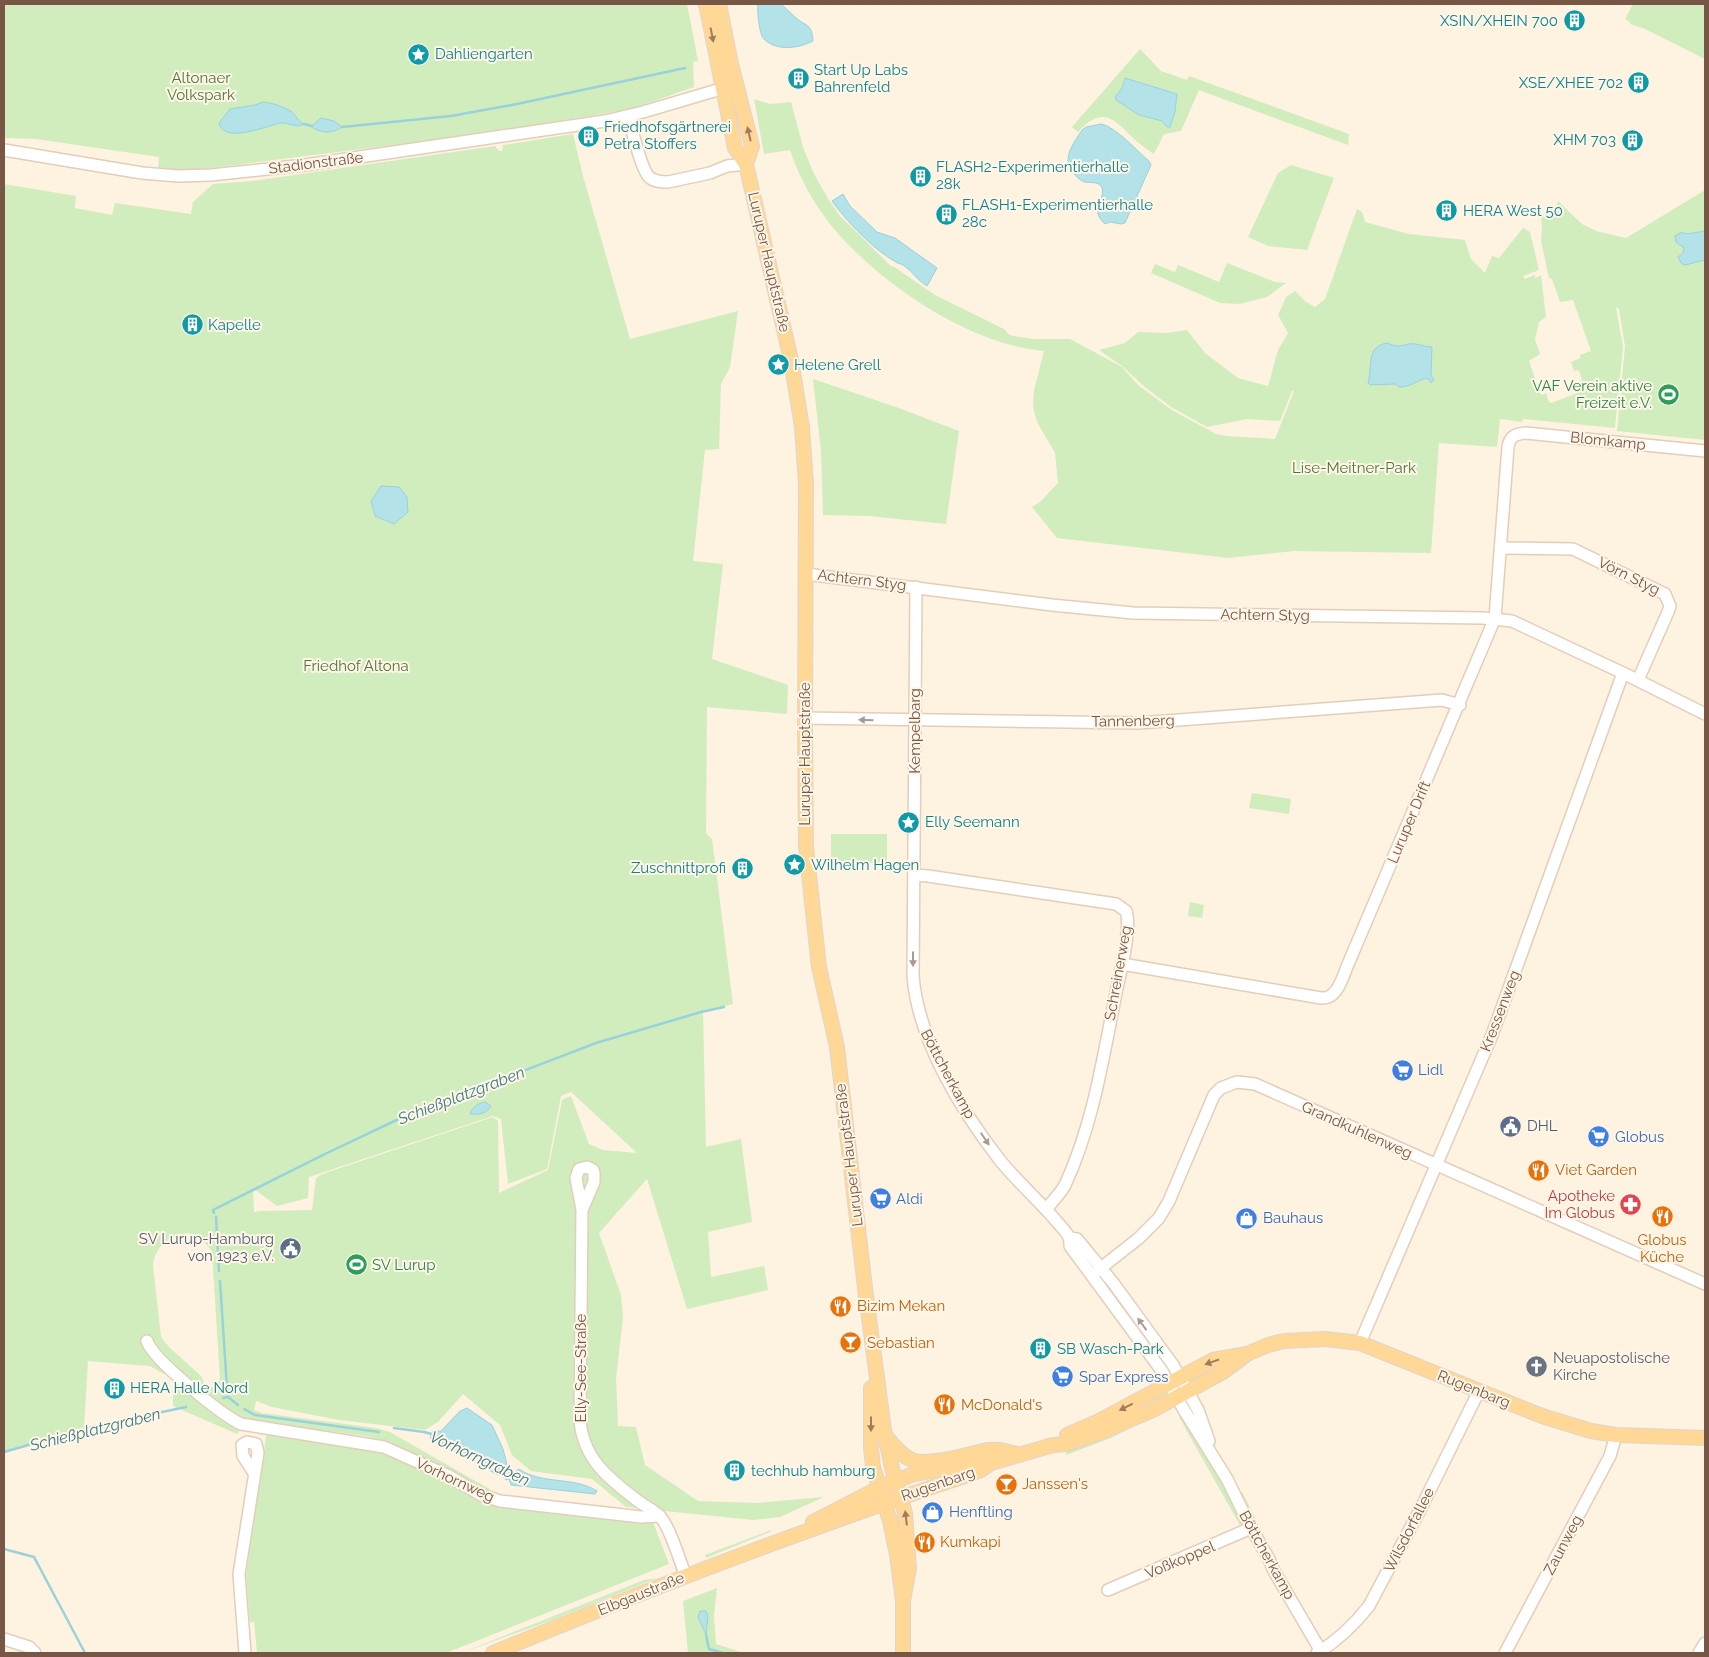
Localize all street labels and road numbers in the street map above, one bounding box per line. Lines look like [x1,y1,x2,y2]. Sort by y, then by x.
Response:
street label: Stadionstraße [268,148,365,178]
street label: Luruper Hauptstraße [744,190,794,334]
street label: Blomkamp [1569,428,1647,454]
street label: Vörn Styg [1595,553,1663,599]
street label: Achtern Styg [816,566,908,594]
street label: Achtern Styg [1220,605,1310,625]
street label: Luruper Hauptstraße [796,682,814,826]
street label: Kempelbarg [906,688,924,774]
street label: Tannenberg [1091,711,1175,731]
street label: Luruper Drift [1384,778,1434,866]
street label: Schreinerweg [1101,924,1135,1022]
street label: Kressenweg [1476,968,1524,1054]
street label: Böttcherkamp [917,1026,979,1122]
street label: Luruper Hauptstraße [831,1082,867,1227]
street label: Grandkuhlenweg [1299,1098,1415,1162]
street label: Elly-See-Straße [572,1313,590,1422]
street label: Rugenbarg [1435,1366,1513,1412]
street label: Vorhornweg [413,1454,497,1506]
street label: Rugenbarg [899,1463,977,1505]
street label: Wilsdorfallee [1380,1484,1438,1575]
street label: Böttcherkamp [1235,1507,1299,1603]
street label: Zaunweg [1540,1512,1586,1578]
street label: Voßkoppel [1142,1537,1219,1583]
street label: Elbgaustraße [595,1568,687,1619]

